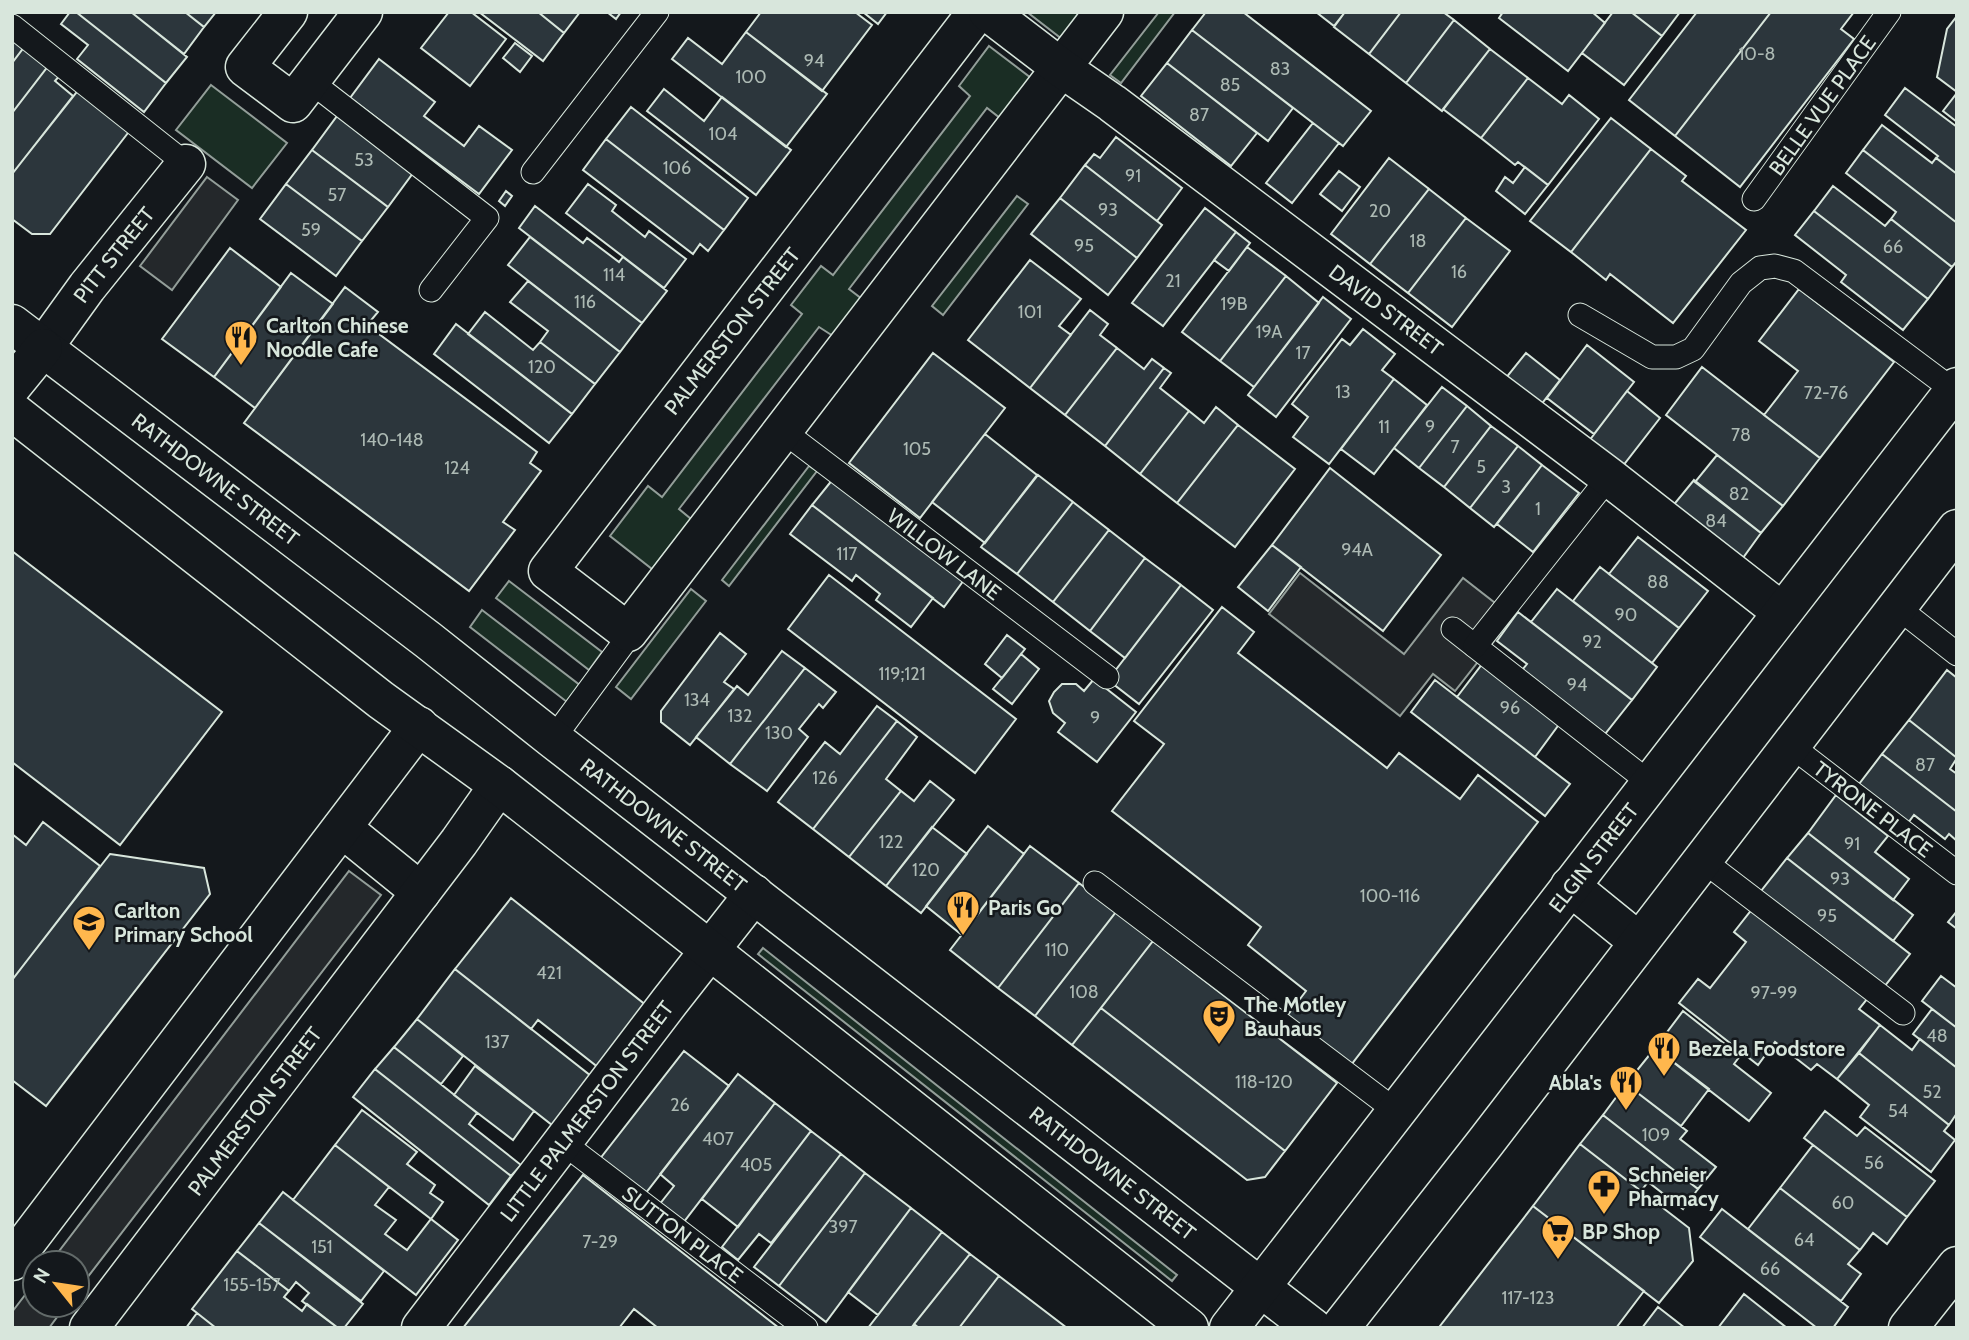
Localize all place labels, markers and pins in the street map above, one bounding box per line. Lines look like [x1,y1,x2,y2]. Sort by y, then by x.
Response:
place label: Carlton Chinese Noodle Cafe [266,313,409,362]
restaurant icon: Carlton Chinese Noodle Cafe [222,318,260,367]
restaurant icon: Paris Go [944,888,982,937]
place label: Paris Go [988,895,1062,920]
place label: Carlton Primary School [114,898,253,947]
school or university icon: Carlton Primary School [70,903,108,952]
place label: The Motley Bauhaus [1244,992,1347,1041]
theatre icon: The Motley Bauhaus [1200,997,1238,1046]
restaurant icon: Bezela Foodstore [1645,1029,1683,1078]
place label: Bezela Foodstore [1688,1036,1845,1061]
restaurant icon: Abla's [1607,1063,1645,1112]
place label: Abla's [1549,1070,1602,1095]
place label: Schneier Pharmacy [1628,1162,1720,1211]
pharmacy icon: Schneier Pharmacy [1585,1167,1623,1216]
supermarket icon: BP Shop [1539,1212,1577,1261]
place label: BP Shop [1582,1219,1660,1244]

